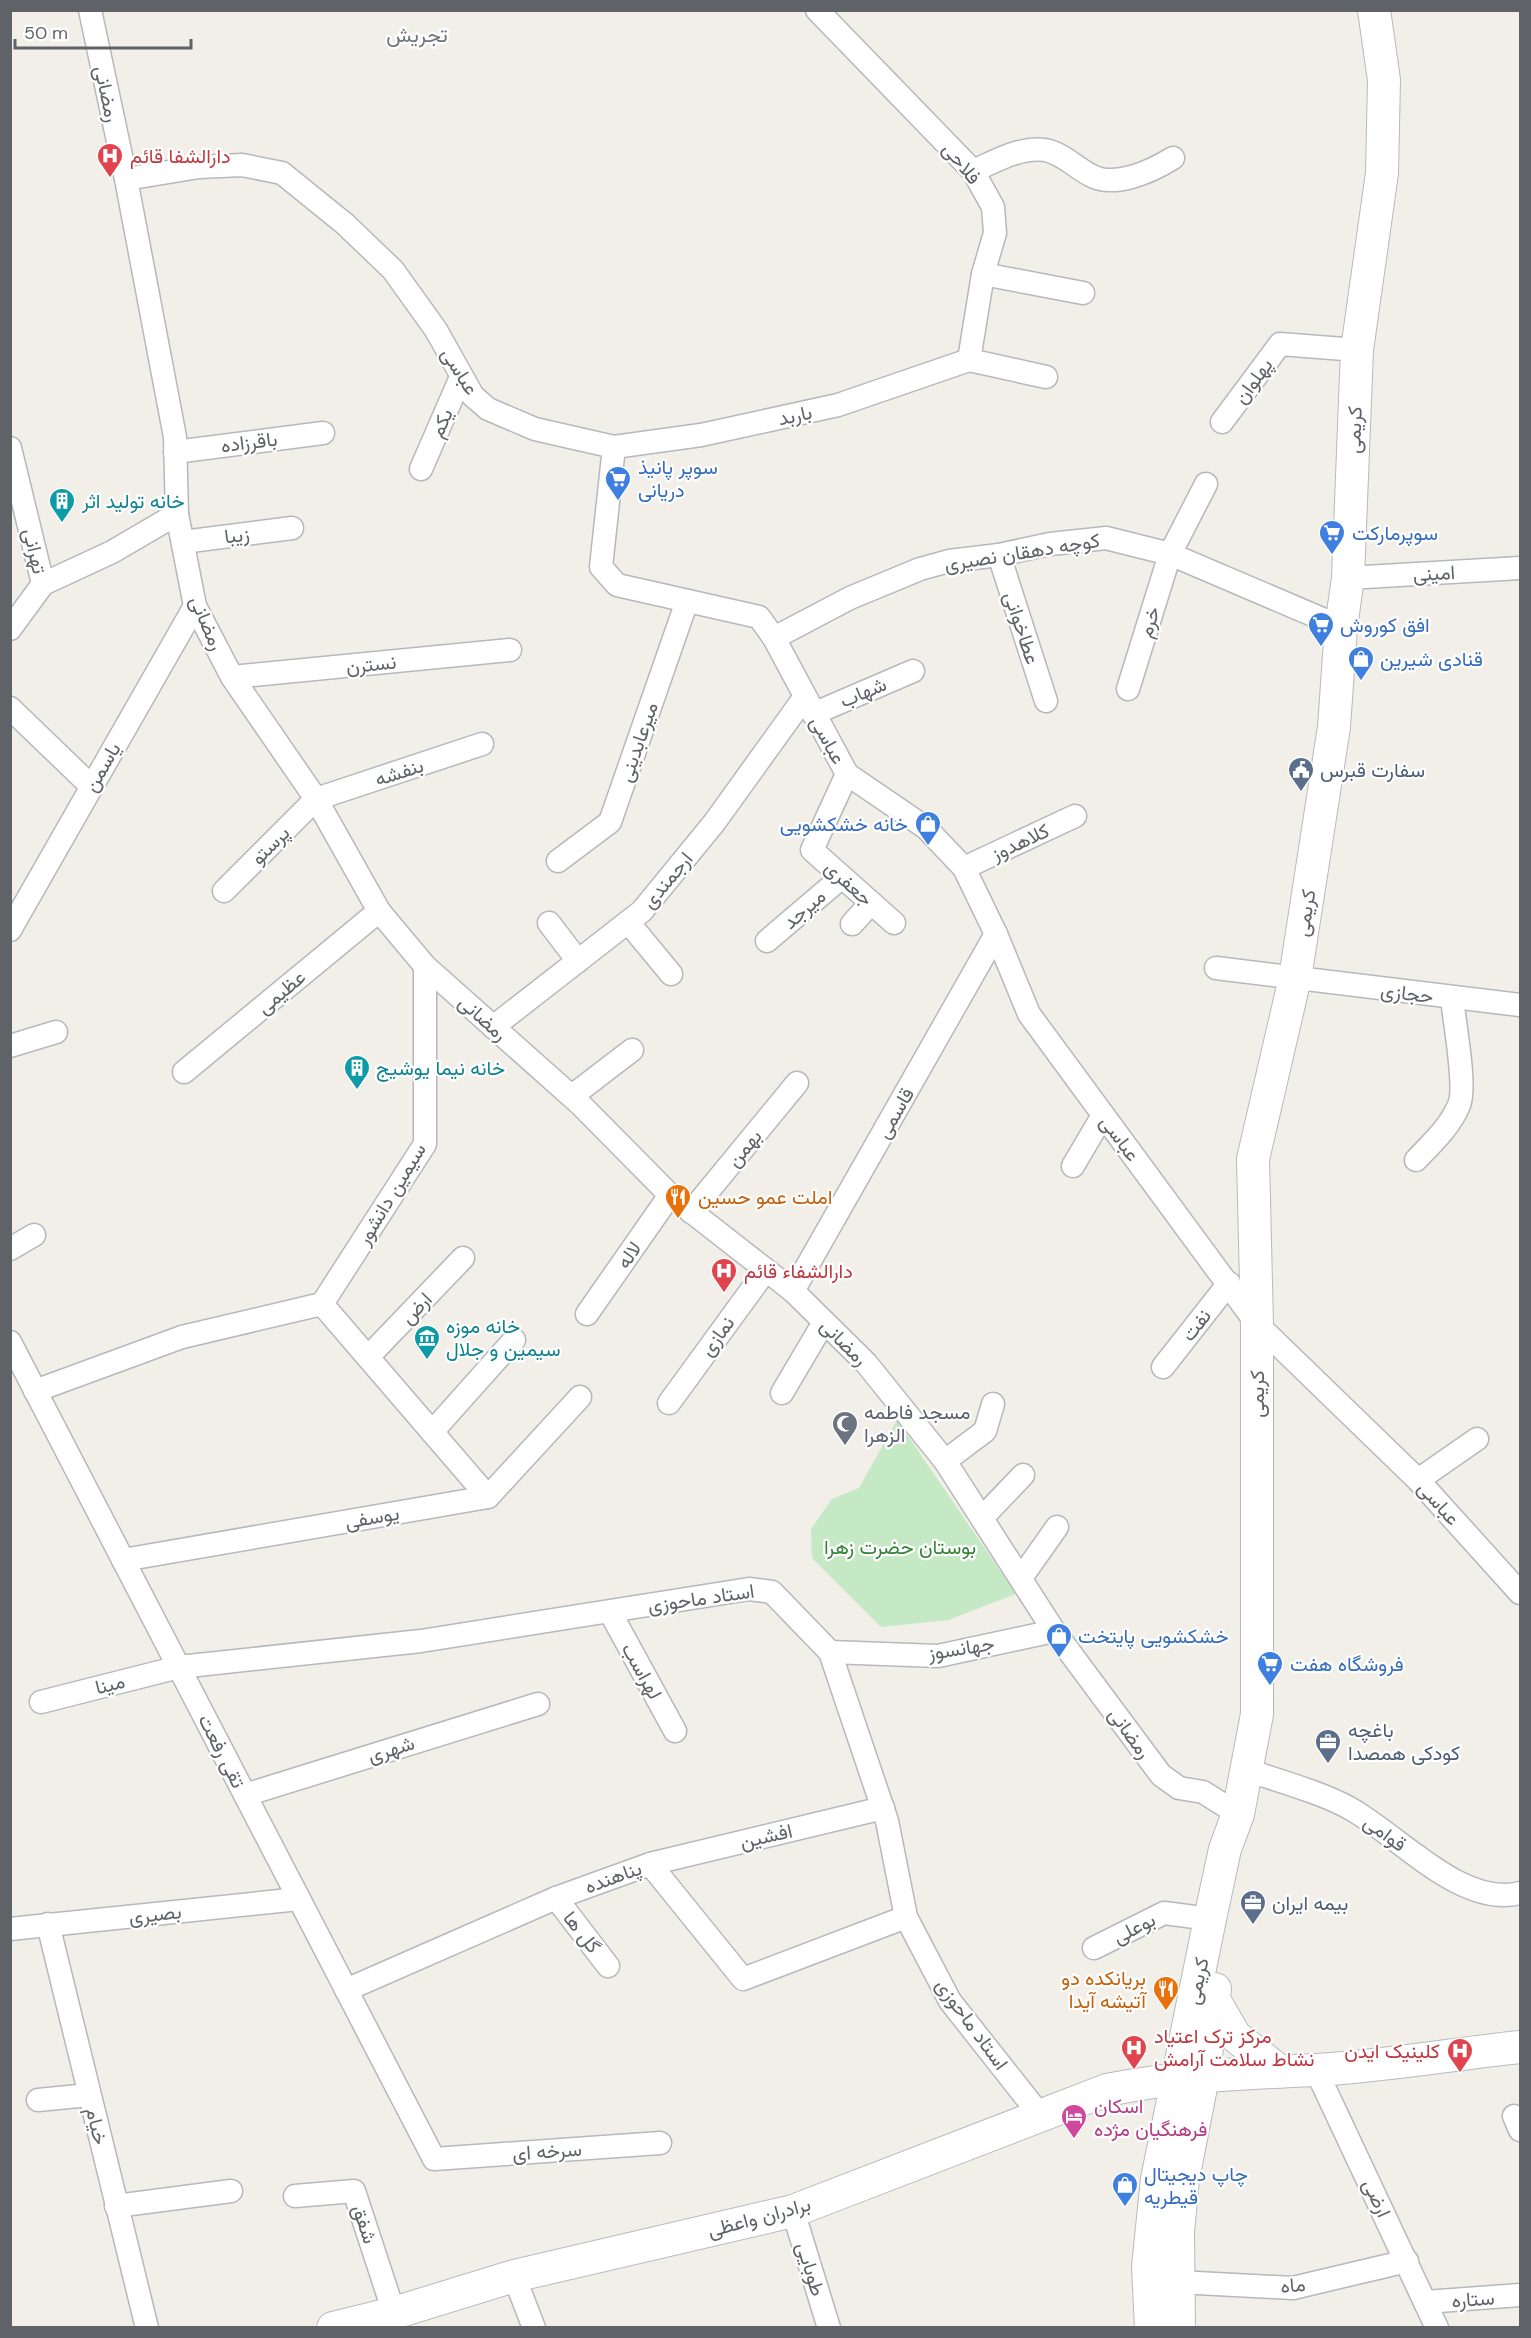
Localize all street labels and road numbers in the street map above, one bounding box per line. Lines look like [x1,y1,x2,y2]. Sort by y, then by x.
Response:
street label: رمضانی [88,63,126,125]
street label: فلاحی [937,136,987,190]
street label: عباسی [435,342,485,400]
street label: پهلوان [1228,353,1279,410]
street label: باربد [776,399,814,431]
street label: یکم [423,405,459,441]
street label: کریمی [1340,406,1368,454]
street label: باقرزاده [219,426,279,458]
street label: زیبا [223,521,251,549]
street label: تهرانی [17,526,53,576]
street label: کوچه دهقان نصیری [942,527,1102,578]
street label: امینی [1412,559,1456,587]
street label: عطاخوانی [998,588,1046,668]
street label: رمضانی [184,592,230,654]
street label: خرم [1132,603,1166,641]
street label: نسترن [345,648,397,680]
street label: شهاب [836,671,890,713]
street label: میرعابدینی [612,699,664,785]
street label: عباسی [804,711,852,769]
street label: یاسمن [77,737,127,797]
street label: بنفشه [371,752,427,792]
street label: کلاهدوز [986,817,1053,867]
street label: پرستو [245,820,296,871]
street label: ارجمندی [636,846,698,914]
street label: جعفری [819,854,879,912]
street label: میرجد [777,883,831,935]
street label: کریمی [1288,887,1322,939]
street label: عظیمی [251,964,311,1020]
street label: حجازی [1379,977,1435,1009]
street label: رمضانی [453,989,513,1047]
street label: قاسمی [870,1083,920,1143]
street label: عباسی [1094,1110,1146,1166]
street label: بهمن [721,1124,767,1172]
street label: سیمین دانشور [350,1138,432,1251]
street label: لاله [610,1236,648,1274]
street label: ارض [395,1286,437,1330]
street label: نفت [1175,1304,1217,1346]
street label: نمازی [694,1311,740,1361]
street label: رمضانی [815,1313,873,1371]
street label: کریمی [1244,1370,1270,1418]
street label: عباسی [1412,1475,1466,1531]
street label: یوسفی [343,1499,401,1535]
street label: استاد ماحوزی [646,1578,756,1618]
street label: جهانسوز [925,1630,996,1666]
street label: لهراسب [616,1638,668,1704]
street label: مینا [92,1668,128,1700]
street label: رمضانی [1103,1702,1157,1764]
street label: تقی رفعت [192,1710,252,1792]
street label: شهری [364,1730,418,1768]
street label: قوامی [1358,1809,1412,1857]
street label: افشین [737,1817,795,1855]
street label: پناهنده [581,1855,645,1900]
street label: بصیری [127,1898,183,1930]
street label: گل ها [557,1906,607,1959]
street label: بوعلی [1108,1906,1160,1950]
street label: کریمی [1179,1955,1215,2007]
street label: استاد ماحوزی [930,1973,1014,2075]
street label: خیام [80,2105,114,2147]
street label: سرخه ای [511,2136,583,2166]
street label: ارضی [1357,2175,1397,2221]
street label: برادران واعظی [705,2191,813,2243]
street label: شفق [347,2201,383,2247]
street label: طوبایی [791,2239,831,2299]
street label: ماه [1279,2271,1307,2299]
street label: ستاره [1451,2285,1495,2313]

